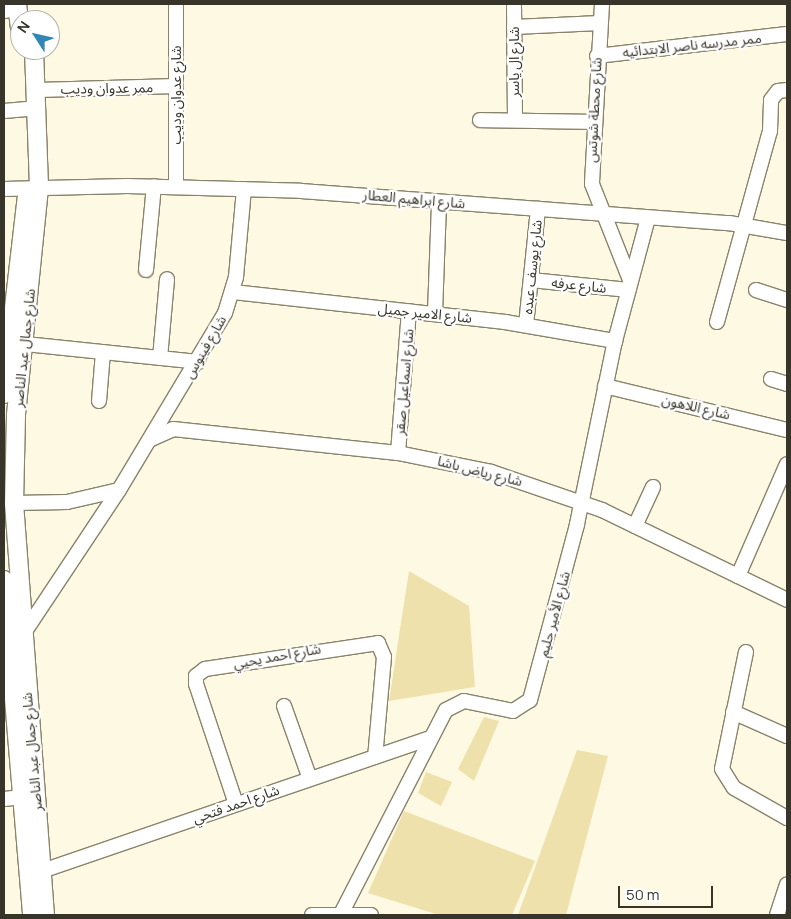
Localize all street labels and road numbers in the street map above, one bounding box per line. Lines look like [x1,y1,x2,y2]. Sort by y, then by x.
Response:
street label: شارع ال ياسر [506,27,522,97]
street label: ممر مدرسه ناصر الابتدائيه [622,29,762,61]
street label: شارع عدوان وديب [168,46,184,144]
street label: شارع محطة شوتس [583,57,605,163]
street label: ممر عدوان وديب [61,79,153,97]
street label: شارع ابراهيم العطار [362,186,466,212]
street label: شارع يوسف عبده [519,219,545,315]
street label: شارع عرفه [551,274,607,296]
street label: شارع جمال عبد الناصر [9,288,39,408]
street label: شارع الامير جميل [377,300,473,326]
street label: شارع فينوس [180,313,230,381]
street label: شارع اسماعيل صقر [391,328,417,436]
street label: شارع اللاهون [660,391,732,423]
street label: شارع رياض باشا [436,452,524,490]
street label: شارع الأمير حليم [534,569,574,659]
street label: شارع احمد يحيي [232,640,322,672]
street label: شارع جمال عبد الناصر [18,692,46,812]
street label: شارع احمد فتحي [190,781,282,827]

